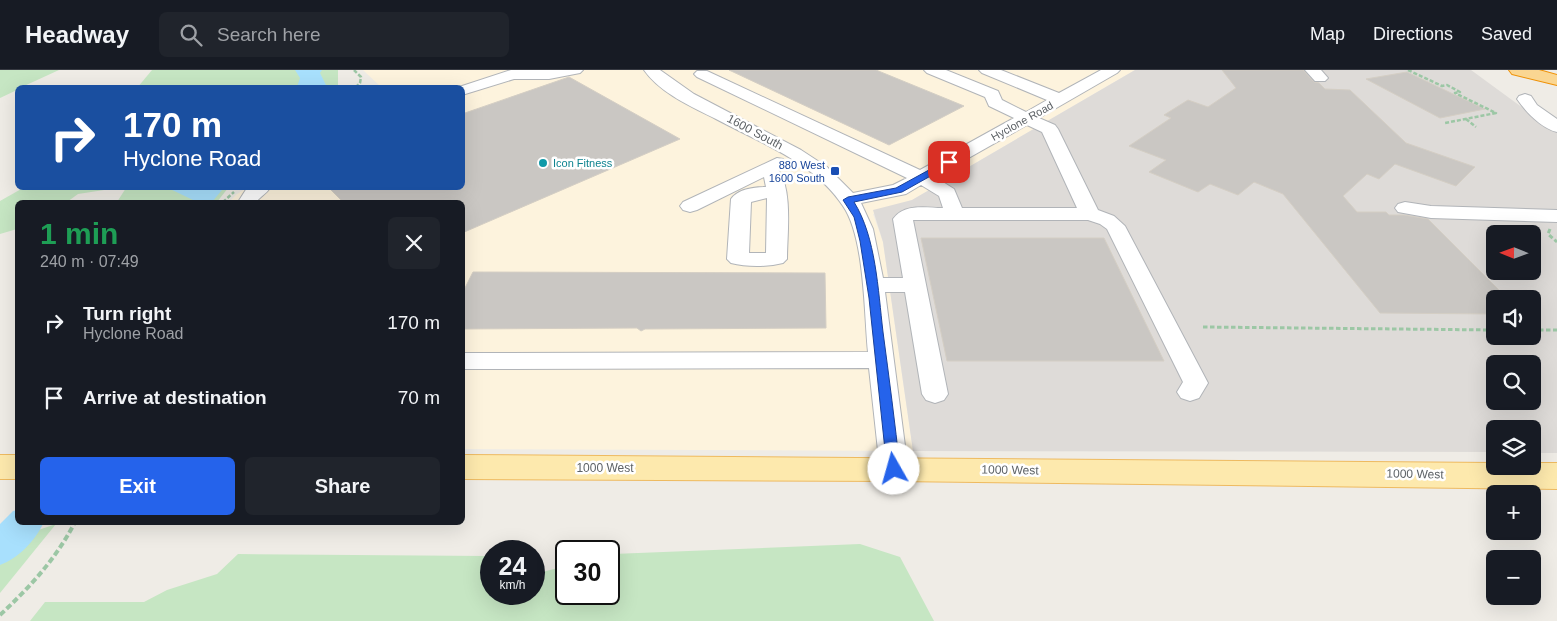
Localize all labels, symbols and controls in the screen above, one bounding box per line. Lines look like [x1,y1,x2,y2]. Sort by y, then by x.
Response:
search box [159,12,509,57]
text: Headway [25,21,129,48]
icon: search [177,21,205,49]
text: Search here [217,24,321,45]
text: Map [1310,24,1345,44]
text: Directions [1373,24,1453,44]
text: Saved [1481,24,1532,44]
street label: Hyclone Road [989,99,1055,143]
icon: right [40,105,105,170]
text: 170 m [123,105,222,144]
street label: 1600 South [725,111,785,153]
pin [928,141,970,183]
text: Hyclone Road [123,146,261,171]
icon: arrive [935,148,963,176]
marker: Icon Fitness [537,157,549,169]
place label: Icon Fitness [553,157,613,169]
place label: 880 West 1600 South [769,159,825,184]
marker: 880 West 1600 South [829,165,841,177]
text: 1 min [40,217,118,250]
button: close [388,217,440,269]
north arrow [1486,225,1541,280]
map controls [1486,225,1541,605]
text: 240 m · 07:49 [40,253,139,270]
button: sound [1486,290,1541,345]
text: Turn right [83,303,171,324]
icon: right [40,309,68,337]
text: 170 m [387,312,440,333]
text: Hyclone Road [83,325,184,342]
button: search [1486,355,1541,410]
icon: arrive [40,384,68,412]
text: Arrive at destination [83,387,267,408]
text: 70 m [398,387,440,408]
button: layers [1486,420,1541,475]
position arrow [867,442,919,494]
button: Exit [40,457,235,515]
button: Share [245,457,440,515]
street label: 1000 West [576,461,634,475]
street label: 1000 West [981,463,1039,478]
street label: 1000 West [1386,467,1444,482]
button: + [1486,485,1541,540]
speed limit sign: 30 [555,540,620,605]
button: − [1486,550,1541,605]
text: 24 [499,552,526,580]
text: km/h [499,578,526,592]

